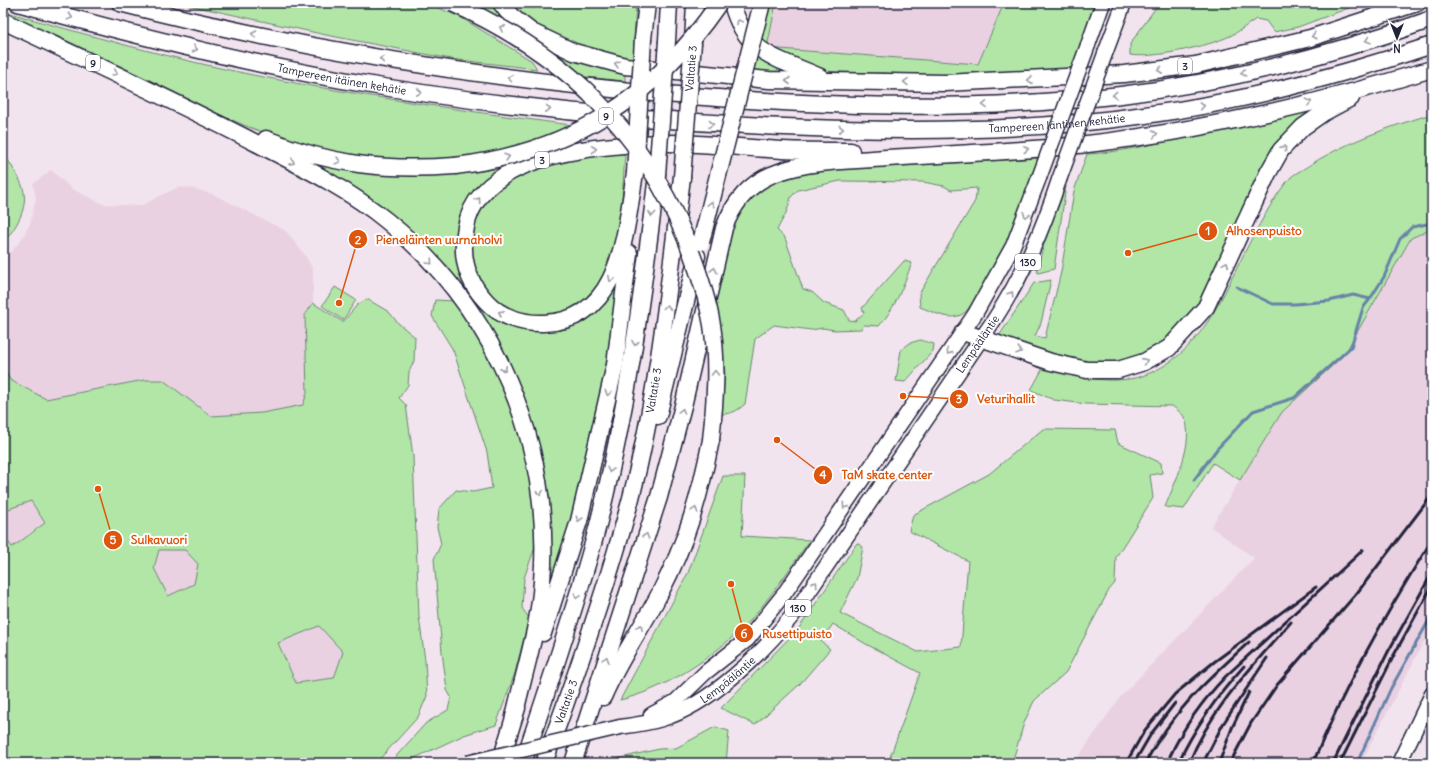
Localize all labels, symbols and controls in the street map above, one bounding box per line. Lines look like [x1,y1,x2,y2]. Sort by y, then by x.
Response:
one-way arrow [66,12,73,21]
north arrow [1377,18,1417,58]
one-way arrow [737,19,744,26]
one-way arrow [499,25,507,33]
one-way arrow [251,31,257,39]
one-way arrow [1310,31,1317,40]
one-way arrow [1365,36,1372,44]
text: N [1393,41,1401,55]
one-way arrow [192,45,199,53]
street label: Valtatie 3 [682,45,700,92]
road number: 9 [86,55,100,71]
one-way arrow [379,55,385,64]
road number: 3 [1178,58,1192,74]
one-way arrow [614,60,621,69]
street label: Tampereen itäinen kehätie [276,61,407,98]
one-way arrow [1156,65,1163,74]
one-way arrow [110,68,118,76]
one-way arrow [1239,69,1246,77]
one-way arrow [507,74,513,83]
one-way arrow [1027,76,1033,85]
one-way arrow [785,77,791,85]
one-way arrow [903,78,909,87]
one-way arrow [416,87,422,96]
one-way arrow [1112,91,1118,100]
one-way arrow [1306,98,1313,107]
one-way arrow [982,101,988,109]
one-way arrow [1199,102,1205,111]
one-way arrow [545,104,551,113]
road number: 9 [599,108,613,124]
street label: Tampereen läntinen kehätie [988,111,1126,136]
one-way arrow [708,119,714,128]
one-way arrow [838,125,844,133]
one-way arrow [1152,130,1158,139]
one-way arrow [591,145,597,154]
one-way arrow [1023,145,1029,154]
one-way arrow [1279,146,1286,153]
road number: 3 [535,152,549,168]
one-way arrow [504,153,511,162]
one-way arrow [334,156,341,165]
one-way arrow [288,157,295,164]
one-way arrow [473,197,480,204]
one-way arrow [706,201,714,207]
one-way arrow [648,211,657,217]
one-way arrow [1023,211,1031,218]
callout: Alhosenpuisto [1198,219,1310,243]
text: 1 [1206,223,1210,238]
text: Alhosenpuisto [1226,223,1302,239]
callout: Pieneläinten uurnaholvi [348,227,510,251]
text: 2 [355,232,362,247]
text: Pieneläinten uurnaholvi [376,232,503,247]
road number: 130 [1015,254,1041,270]
one-way arrow [426,257,433,265]
one-way arrow [1221,261,1229,269]
one-way arrow [709,267,717,273]
one-way arrow [608,275,616,282]
one-way arrow [1006,291,1014,298]
one-way arrow [662,304,671,310]
one-way arrow [498,310,505,317]
street label: Lempääläntie [953,312,1002,376]
one-way arrow [631,339,639,346]
one-way arrow [1016,346,1023,355]
one-way arrow [946,348,954,355]
one-way arrow [1141,358,1148,366]
one-way arrow [499,365,507,372]
street label: Valtatie 3 [643,366,664,414]
one-way arrow [711,370,720,376]
callout: Veturihallit [949,387,1043,411]
one-way arrow [605,389,613,396]
text: 3 [956,391,963,406]
text: Veturihallit [977,391,1036,406]
one-way arrow [677,407,686,414]
callout: TaM skate center [813,463,940,487]
one-way arrow [606,467,614,473]
text: 4 [820,467,827,482]
text: TaM skate center [842,467,933,482]
one-way arrow [535,490,544,496]
one-way arrow [842,502,850,509]
one-way arrow [690,506,699,513]
one-way arrow [575,515,584,522]
callout: Sulkavuori [103,528,195,552]
text: 5 [110,532,117,547]
text: Sulkavuori [131,532,187,547]
one-way arrow [642,532,650,539]
one-way arrow [810,581,818,588]
one-way arrow [573,592,582,599]
road number: 130 [785,600,811,616]
callout: Rusettipuisto [734,621,840,645]
one-way arrow [635,624,643,631]
text: 6 [741,626,748,641]
text: Rusettipuisto [762,626,832,642]
street label: Lempääläntie [697,653,758,706]
one-way arrow [601,656,610,663]
street label: Valtatie 3 [552,678,580,726]

